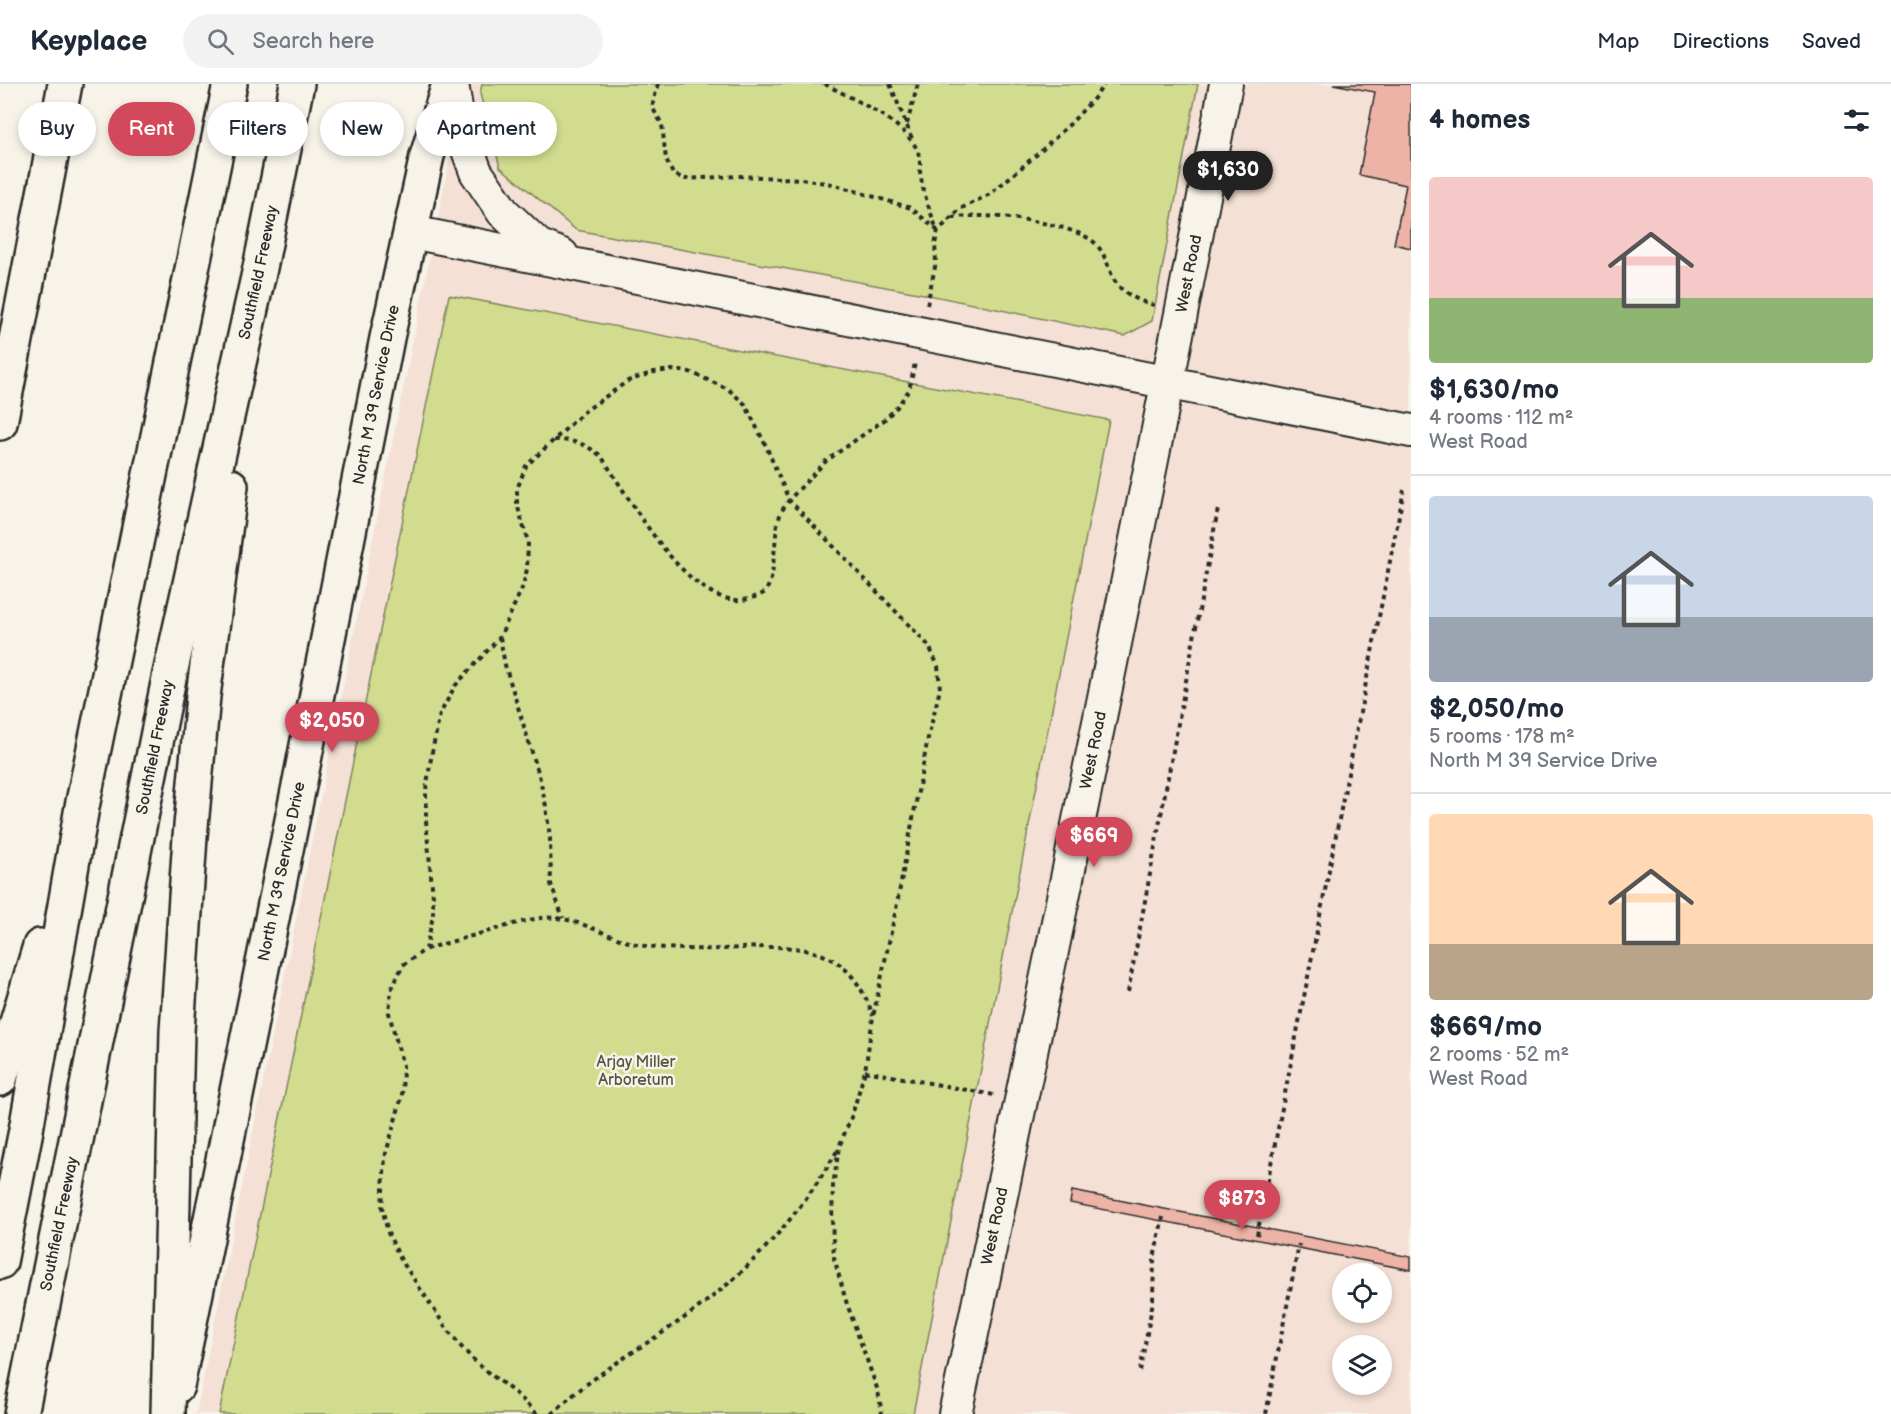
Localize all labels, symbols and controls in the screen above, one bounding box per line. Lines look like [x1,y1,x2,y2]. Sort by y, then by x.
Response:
search box [183,14,603,68]
text: Keyplace [30,25,147,58]
icon: search [204,25,237,58]
text: Search here [252,28,374,55]
text: Map [1597,29,1640,54]
text: Directions [1673,29,1769,54]
text: Saved [1802,29,1861,54]
chip: Buy [18,102,96,156]
chip: Rent [108,102,195,156]
chip: Filters [207,102,308,156]
chip: New [320,102,404,156]
chip: Apartment [416,102,557,156]
icon: filters [1840,104,1873,137]
text: 4 homes [1429,105,1530,136]
pin: $1,630 [1179,151,1277,202]
text: $1,630 [1197,158,1259,182]
street label: Southfield Freeway [235,203,282,341]
icon: home [1597,216,1705,324]
street label: West Road [1172,233,1206,314]
street label: North M 39 Service Drive [349,303,404,486]
text: $1,630/mo [1429,375,1559,406]
text: 4 rooms · 112 m² [1429,406,1573,430]
text: West Road [1429,430,1528,454]
icon: home [1597,535,1705,643]
street label: Southfield Freeway [132,678,178,816]
text: $2,050/mo [1429,694,1564,725]
pin: $2,050 [283,702,381,753]
text: $2,050 [299,709,365,733]
street label: West Road [1076,710,1111,791]
text: 5 rooms · 178 m² [1429,725,1575,749]
text: North M 39 Service Drive [1429,749,1657,773]
street label: North M 39 Service Drive [254,780,309,963]
pin: $669 [1058,817,1130,868]
text: $669 [1069,824,1119,848]
icon: home [1597,853,1705,961]
text: $669/mo [1429,1012,1542,1043]
text: 2 rooms · 52 m² [1429,1043,1569,1067]
park label: Arjay Miller Arboretum [597,1053,676,1090]
text: West Road [1429,1067,1528,1091]
street label: Southfield Freeway [36,1154,82,1293]
pin: $873 [1206,1180,1278,1231]
street label: West Road [977,1185,1012,1267]
text: $873 [1218,1187,1266,1211]
map controls [1332,1263,1392,1395]
button: locate [1332,1263,1392,1323]
button: layers [1332,1335,1392,1395]

